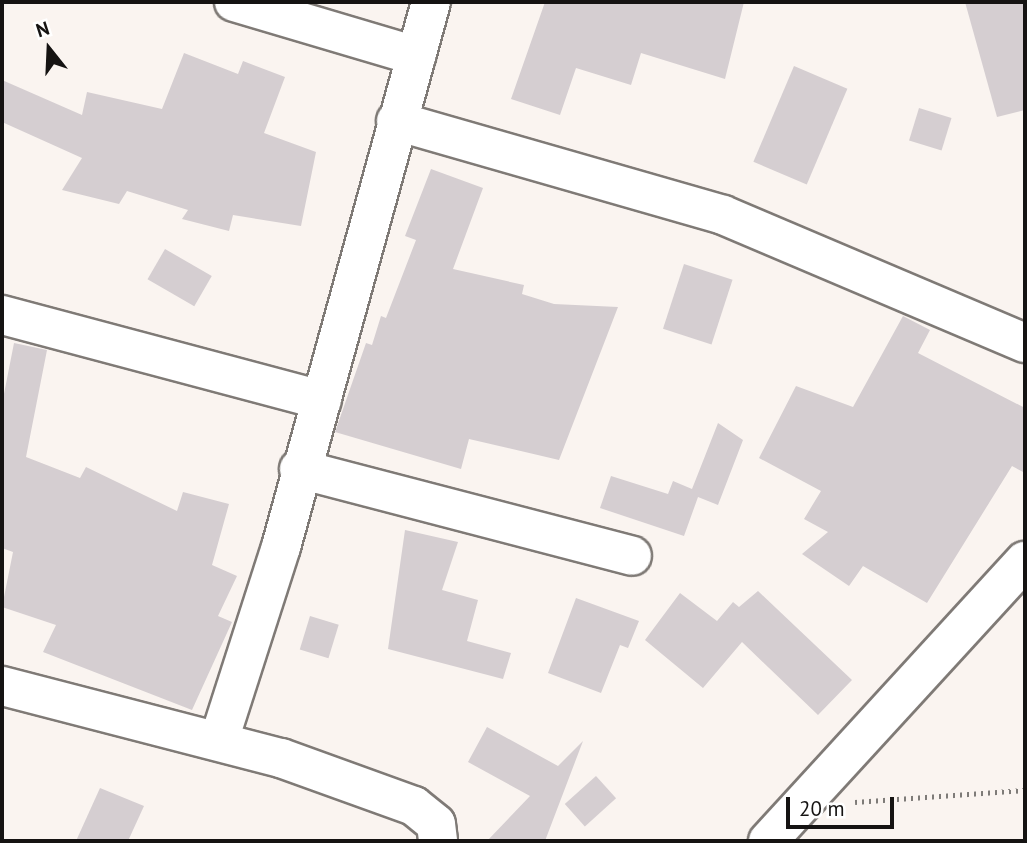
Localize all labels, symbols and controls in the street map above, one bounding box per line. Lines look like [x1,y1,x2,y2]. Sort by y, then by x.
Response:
north arrow [14,14,84,84]
text: N [33,16,52,42]
scale bar [789,784,898,828]
text: 20 m [799,795,845,822]

